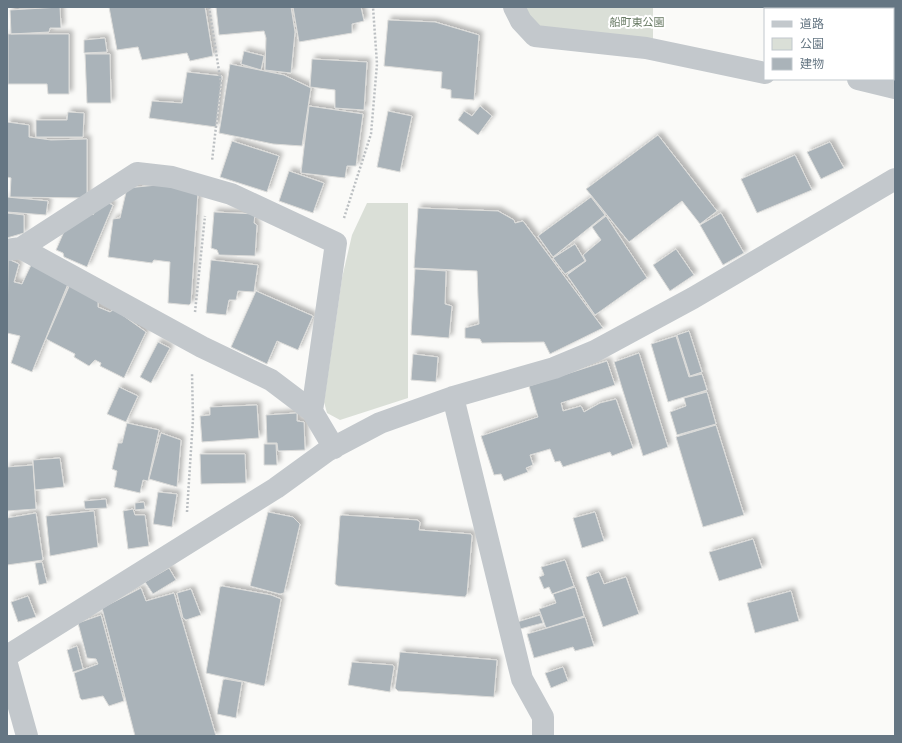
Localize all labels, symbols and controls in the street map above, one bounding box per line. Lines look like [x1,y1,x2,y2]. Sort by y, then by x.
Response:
legend [764,8,894,80]
park label: 船町東公園 [610,15,665,29]
text: 道路 [800,16,824,32]
text: 公園 [800,36,824,52]
text: 建物 [800,56,824,72]

